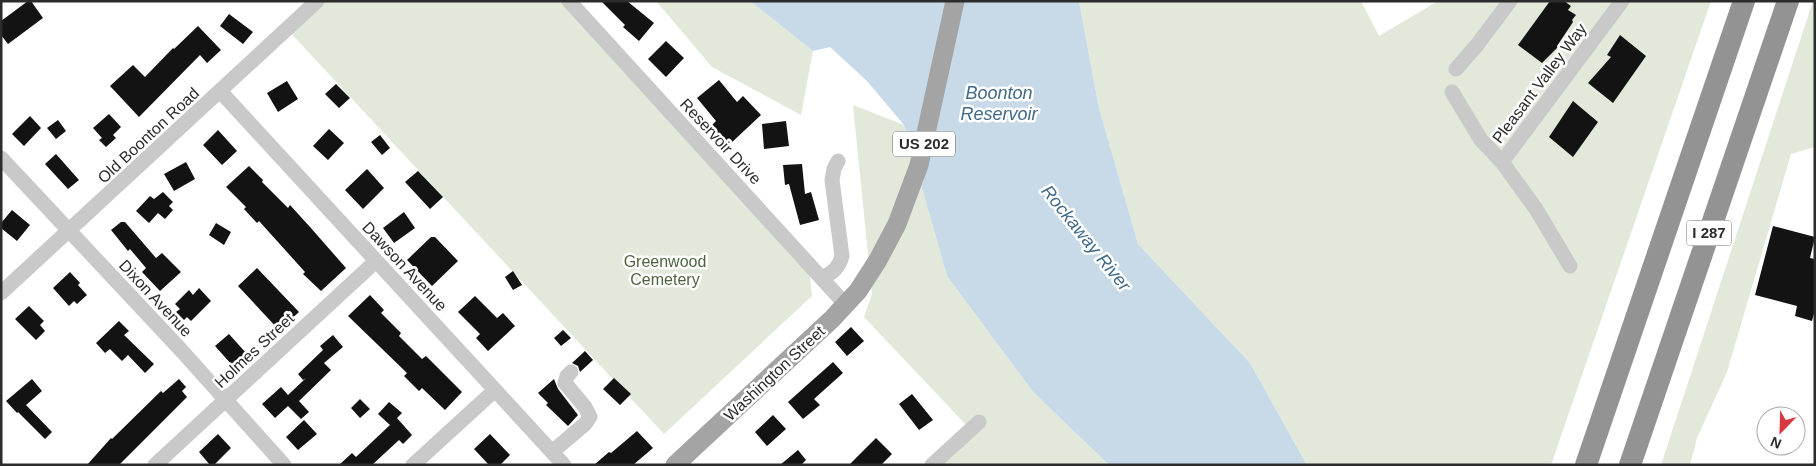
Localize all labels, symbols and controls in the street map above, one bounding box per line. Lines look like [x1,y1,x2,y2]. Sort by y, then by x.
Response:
street label: Pleasant Valley Way [1489,20,1590,146]
water label: Boonton Reservoir [960,83,1039,124]
street label: Old Boonton Road [94,84,202,186]
street label: Reservoir Drive [677,95,765,188]
road number: US 202 [893,132,955,156]
water label: Rockaway River [1037,181,1135,296]
street label: Dawson Avenue [359,218,450,314]
road number: I 287 [1686,220,1732,246]
park label: Greenwood Cemetery [624,253,706,288]
street label: Dixon Avenue [116,257,195,340]
street label: Holmes Street [211,309,298,391]
street label: Washington Street [721,322,828,424]
north arrow [1756,406,1806,456]
text: N [1768,434,1784,452]

